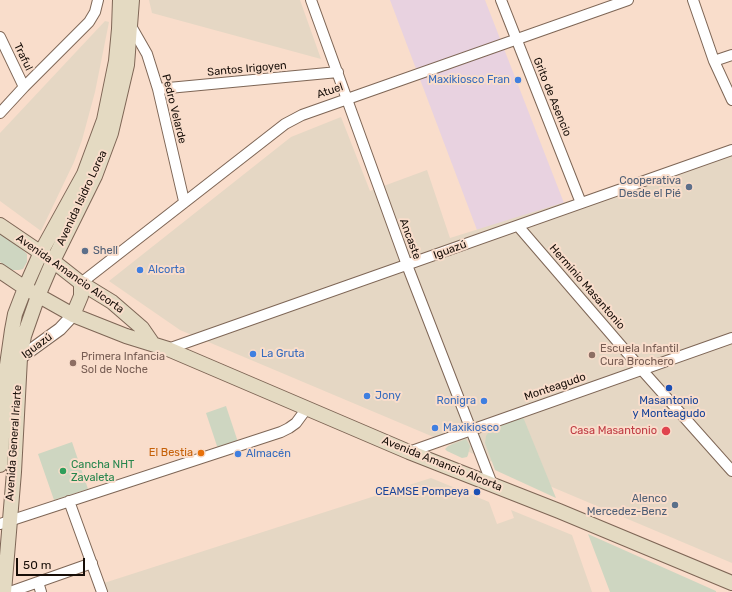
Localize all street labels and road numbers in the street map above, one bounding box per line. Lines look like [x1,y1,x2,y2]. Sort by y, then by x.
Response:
street label: Traful [11,41,35,73]
street label: Grito de Asencio [530,56,574,138]
street label: Santos Irigoyen [207,59,287,79]
street label: Pedro Velarde [159,73,189,145]
street label: Atuel [315,80,345,102]
street label: Avenida Isidro Lorea [54,148,110,248]
street label: Ancaste [397,217,423,261]
street label: Avenida Amancio Alcorta [14,232,126,316]
street label: Iguazú [432,238,468,262]
street label: Herminio Masantonio [546,242,628,332]
street label: Iguazú [19,331,55,361]
street label: Monteagudo [522,370,588,404]
street label: Avenida General Iriarte [3,385,25,501]
street label: Avenida Amancio Alcorta [380,434,504,494]

